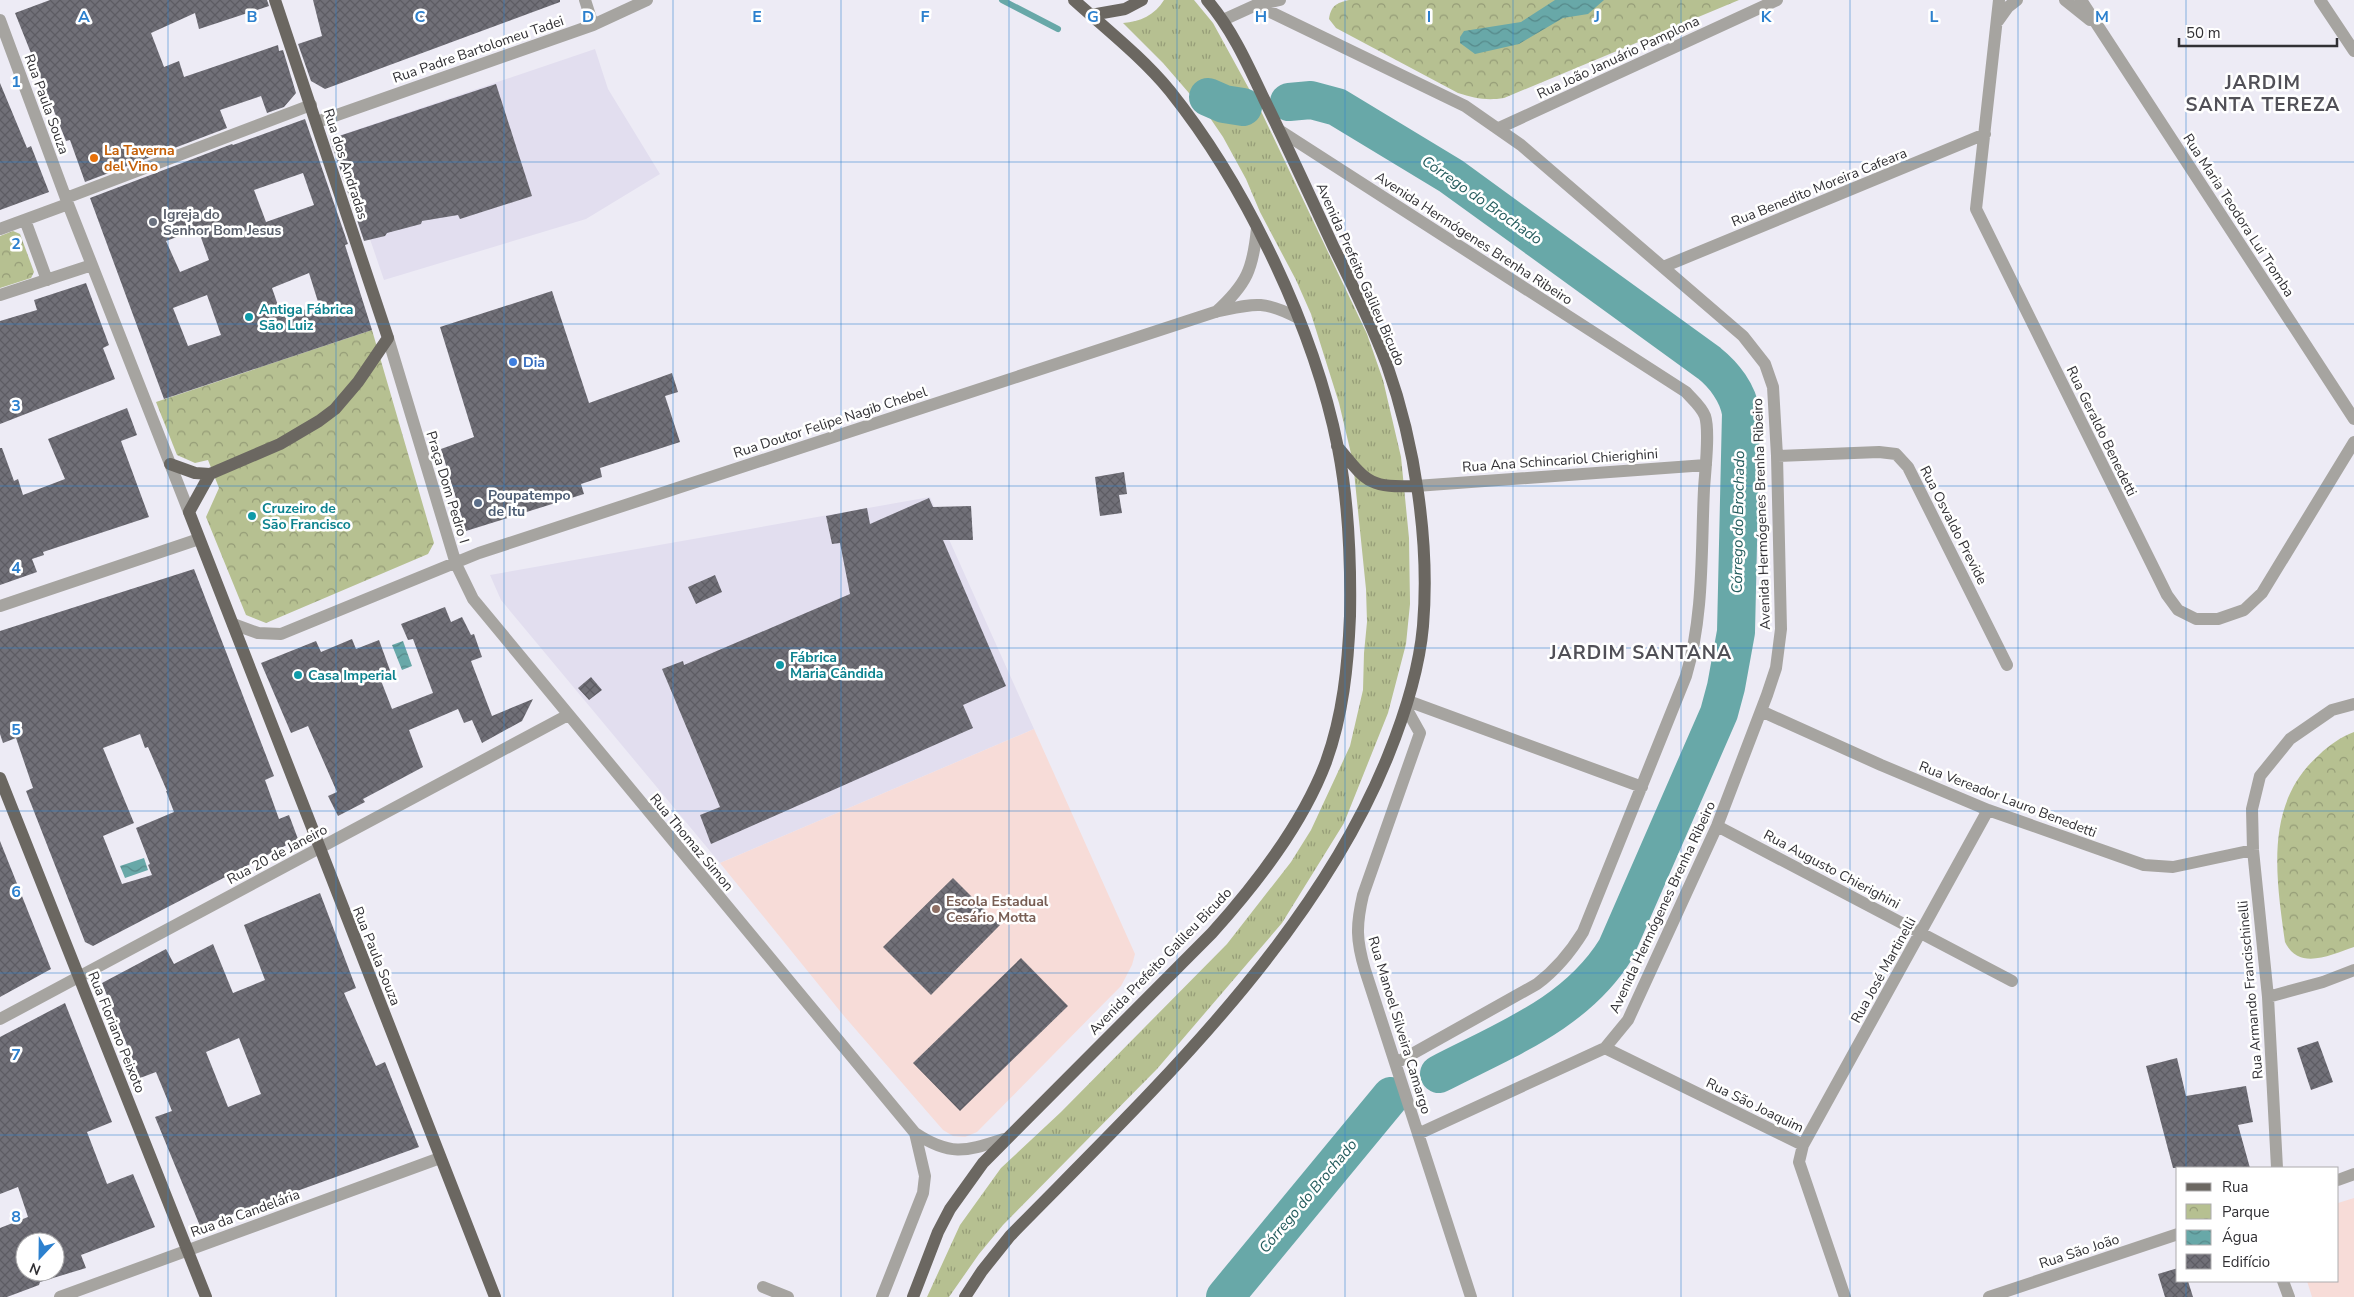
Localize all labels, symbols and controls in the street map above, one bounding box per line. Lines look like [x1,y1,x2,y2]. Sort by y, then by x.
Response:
text: A [78,6,90,28]
text: B [246,6,258,28]
text: C [415,6,426,28]
text: D [582,6,594,28]
text: E [752,6,762,28]
text: F [921,6,930,28]
text: G [1087,6,1099,28]
text: H [1255,6,1267,28]
text: I [1427,6,1431,28]
text: K [1761,6,1773,28]
text: L [1930,6,1939,28]
text: M [2095,6,2109,28]
street label: Rua Padre Bartolomeu Tadei [390,11,566,88]
street label: Rua João Januário Pamplona [1534,12,1702,102]
scale bar [2179,15,2336,47]
text: 50 m [2186,23,2221,43]
street label: Rua Paula Souza [20,51,73,157]
district label: JARDIM SANTA TEREZA [2186,70,2340,118]
text: 1 [11,71,21,93]
street label: Rua dos Andradas [319,106,372,222]
street label: Rua Maria Teodora Lui Tromba [2179,130,2299,301]
place label: La Taverna del Vino [104,141,175,176]
street label: Rua Benedito Moreira Cafeara [1729,143,1910,231]
water label: Córrego do Brochado [1418,151,1546,249]
marker: La Taverna del Vino [88,152,100,164]
street label: Avenida Hermógenes Brenha Ribeiro [1371,167,1576,310]
street label: Avenida Prefeito Galileu Bicudo [1312,180,1410,369]
place label: Igreja do Senhor Bom Jesus [163,205,281,240]
marker: Igreja do Senhor Bom Jesus [147,216,159,228]
text: 2 [11,233,21,255]
place label: Antiga Fábrica São Luiz [259,300,353,335]
marker: Antiga Fábrica São Luiz [243,311,255,323]
place label: Dia [523,353,545,372]
marker: Dia [507,356,519,368]
street label: Rua Geraldo Benedetti [2062,363,2141,499]
street label: Rua Doutor Felipe Nagib Chebel [731,382,930,463]
text: 3 [11,395,21,417]
street label: Avenida Hermógenes Brenha Ribeiro [1748,398,1775,630]
street label: Praça Dom Pedro I [421,429,474,546]
street label: Rua Ana Schincariol Chierighini [1461,444,1659,477]
water label: Córrego do Brochado [1727,450,1749,594]
street label: Rua Osvaldo Previde [1915,463,1992,588]
place label: Poupatempo de Itu [488,486,571,521]
marker: Poupatempo de Itu [472,497,484,509]
place label: Cruzeiro de São Francisco [262,499,351,534]
marker: Cruzeiro de São Francisco [246,510,258,522]
text: 4 [11,557,21,579]
district label: JARDIM SANTANA [1549,640,1732,666]
place label: Fábrica Maria Cândida [790,648,883,683]
marker: Fábrica Maria Cândida [774,659,786,671]
place label: Casa Imperial [308,666,397,685]
marker: Casa Imperial [292,669,304,681]
text: 5 [11,719,21,741]
street label: Rua Vereador Lauro Benedetti [1916,757,2099,842]
street label: Rua Thomaz Simon [645,790,738,895]
street label: Avenida Hermógenes Brenha Ribeiro [1605,798,1720,1016]
street label: Rua 20 de Janeiro [224,820,331,889]
street label: Rua Augusto Chierighini [1760,825,1903,914]
text: 6 [11,881,21,903]
street label: Avenida Prefeito Galileu Bicudo [1085,883,1236,1039]
place label: Escola Estadual Cesário Motta [946,892,1049,927]
street label: Rua Armando Francischinelli [2233,900,2268,1080]
marker: Escola Estadual Cesário Motta [930,903,942,915]
street label: Rua Paula Souza [348,904,405,1009]
street label: Rua José Martinelli [1846,914,1920,1027]
street label: Rua Manoel Silveira Camargo [1363,934,1436,1117]
street label: Rua Floriano Peixoto [83,969,150,1096]
text: 7 [11,1044,21,1066]
street label: Rua São Joaquim [1703,1074,1807,1137]
water label: Córrego do Brochado [1254,1135,1362,1257]
legend [2176,1167,2339,1282]
text: Rua [2222,1177,2248,1197]
street label: Rua da Candelária [188,1185,302,1242]
text: Parque [2222,1202,2270,1222]
text: 8 [11,1206,21,1228]
text: Água [2222,1227,2258,1247]
street label: Rua São João [2037,1230,2122,1273]
north arrow [15,1232,65,1282]
text: Edifício [2222,1252,2270,1272]
text: N [27,1258,44,1279]

